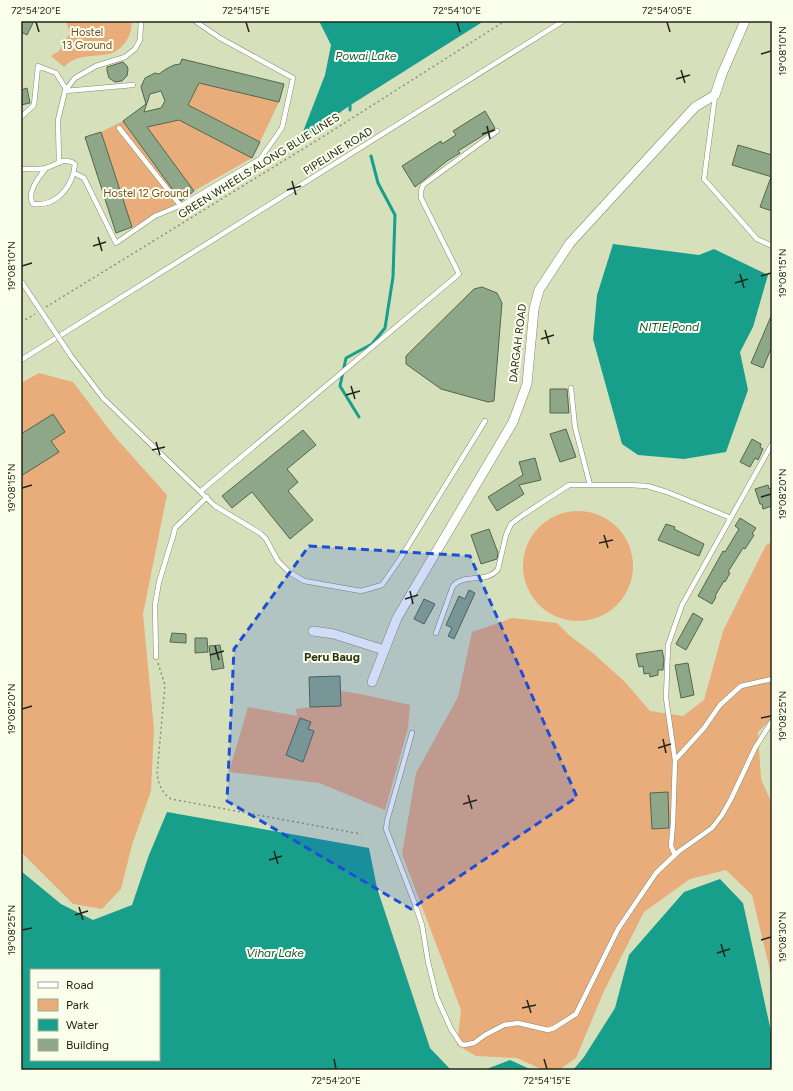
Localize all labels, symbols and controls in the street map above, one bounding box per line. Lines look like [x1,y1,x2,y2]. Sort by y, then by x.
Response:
text: 72°54'20"E [11,4,61,17]
text: 72°54'15"E [222,4,270,17]
text: 72°54'10"E [433,4,481,17]
text: 72°54'05"E [642,4,692,17]
park label: Hostel 13 Ground [62,26,112,52]
text: 19°08'10"N [776,26,789,76]
water label: Powai Lake [335,49,397,63]
street label: GREEN WHEELS ALONG BLUE LINES [176,111,342,221]
street label: PIPELINE ROAD [301,124,375,177]
park label: Hostel 12 Ground [103,187,189,200]
text: 19°08'10"N [5,241,18,291]
text: 19°08'15"N [776,249,789,297]
street label: DARGAH ROAD [507,303,529,383]
water label: NITIE Pond [639,320,700,334]
text: 19°08'15"N [5,464,18,512]
text: 19°08'20"N [776,469,789,519]
district label: Peru Baug [304,650,360,664]
text: 19°08'20"N [5,684,18,734]
text: 19°08'25"N [776,691,789,741]
text: 19°08'25"N [5,905,18,955]
text: 19°08'30"N [776,912,789,962]
water label: Vihar Lake [246,946,304,960]
legend [30,969,160,1061]
text: Road [66,978,94,992]
text: Park [66,998,89,1012]
text: Water [66,1018,98,1032]
text: Building [66,1038,109,1052]
text: 72°54'20"E [311,1074,361,1087]
text: 72°54'15"E [523,1074,571,1087]

